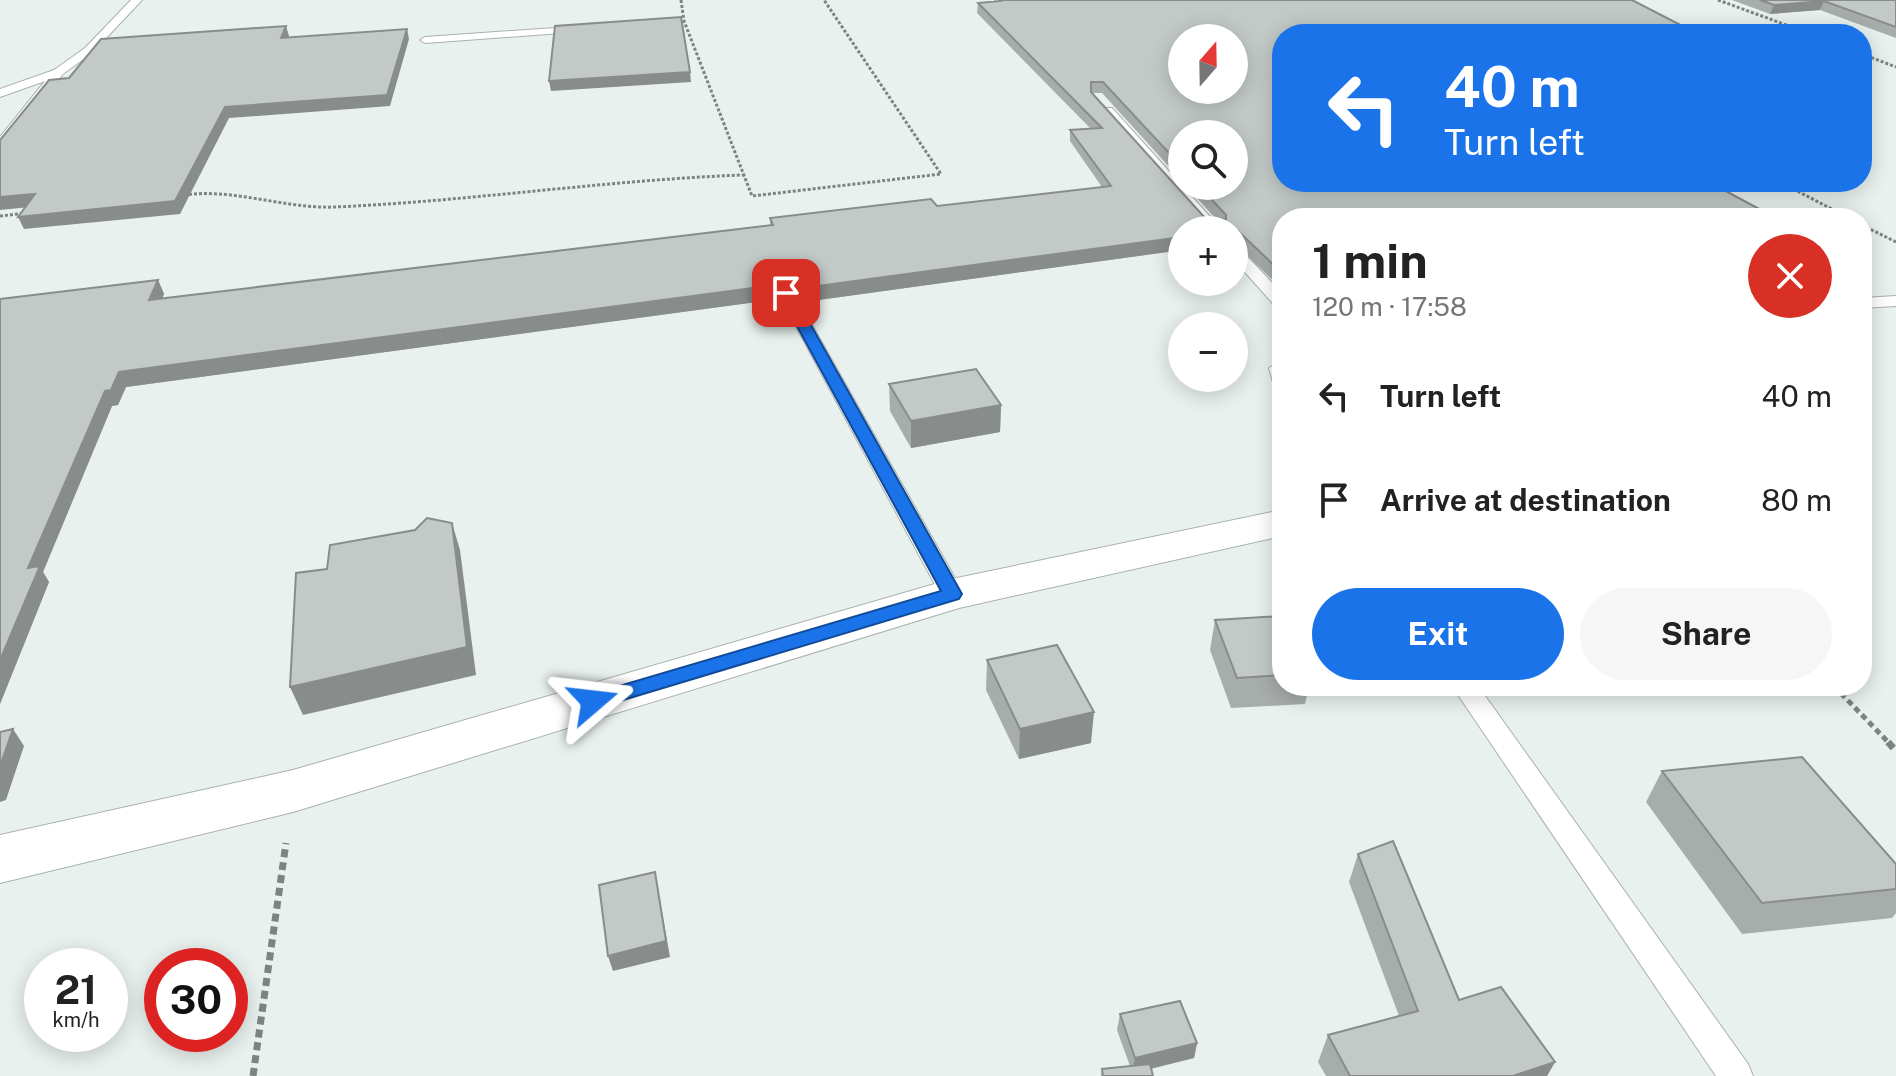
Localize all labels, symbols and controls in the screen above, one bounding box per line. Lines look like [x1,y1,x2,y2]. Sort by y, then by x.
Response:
north arrow [1168,24,1248,104]
map controls [1168,24,1248,392]
text: 40 m [1444,54,1580,120]
icon: left [1312,56,1416,160]
button: search [1168,120,1248,200]
text: Turn left [1444,121,1585,163]
button: + [1168,216,1248,296]
text: 1 min [1312,232,1428,289]
button: close [1748,234,1832,318]
pin [752,259,820,327]
icon: arrive [764,271,808,315]
text: 120 m · 17:58 [1312,291,1467,322]
button: − [1168,312,1248,392]
icon: left [1312,374,1356,418]
text: Turn left [1380,378,1501,414]
text: 40 m [1762,378,1832,414]
icon: arrive [1312,478,1356,522]
text: Arrive at destination [1380,482,1671,518]
text: 80 m [1761,482,1832,518]
button: Exit [1312,588,1564,680]
button: Share [1580,588,1832,680]
position arrow [551,659,635,743]
speed limit sign: 30 [144,948,248,1052]
text: 21 [55,966,97,1013]
text: km/h [52,1008,100,1032]

